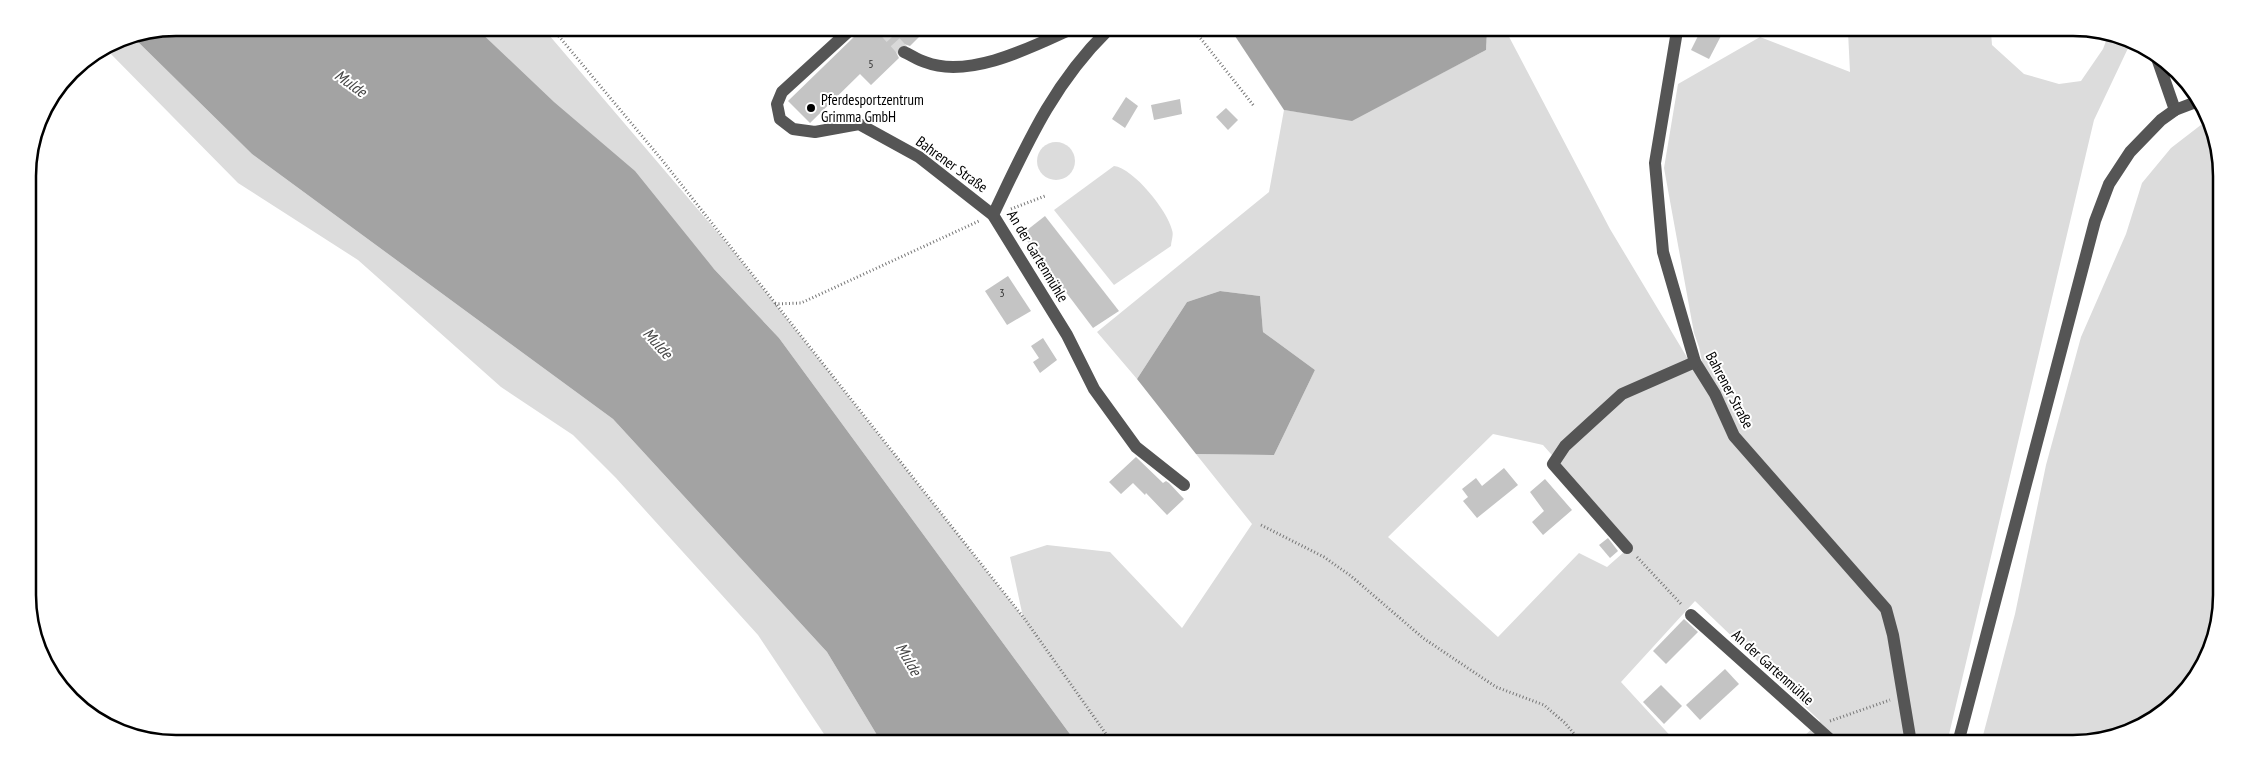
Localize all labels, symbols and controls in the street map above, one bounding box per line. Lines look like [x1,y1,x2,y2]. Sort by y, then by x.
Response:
house number: 5 [868,56,874,71]
water label: Mulde [331,65,372,102]
place label: Pferdesportzentrum Grimma GmbH [821,90,924,126]
marker: Pferdesportzentrum Grimma GmbH [805,102,817,114]
street label: Bahrener Straße [912,132,992,196]
street label: An der Gartenmühle [1003,207,1073,305]
house number: 3 [999,285,1005,300]
water label: Mulde [639,324,678,364]
street label: Bahrener Straße [1702,348,1758,432]
street label: An der Gartenmühle [1728,625,1818,709]
water label: Mulde [892,639,927,680]

